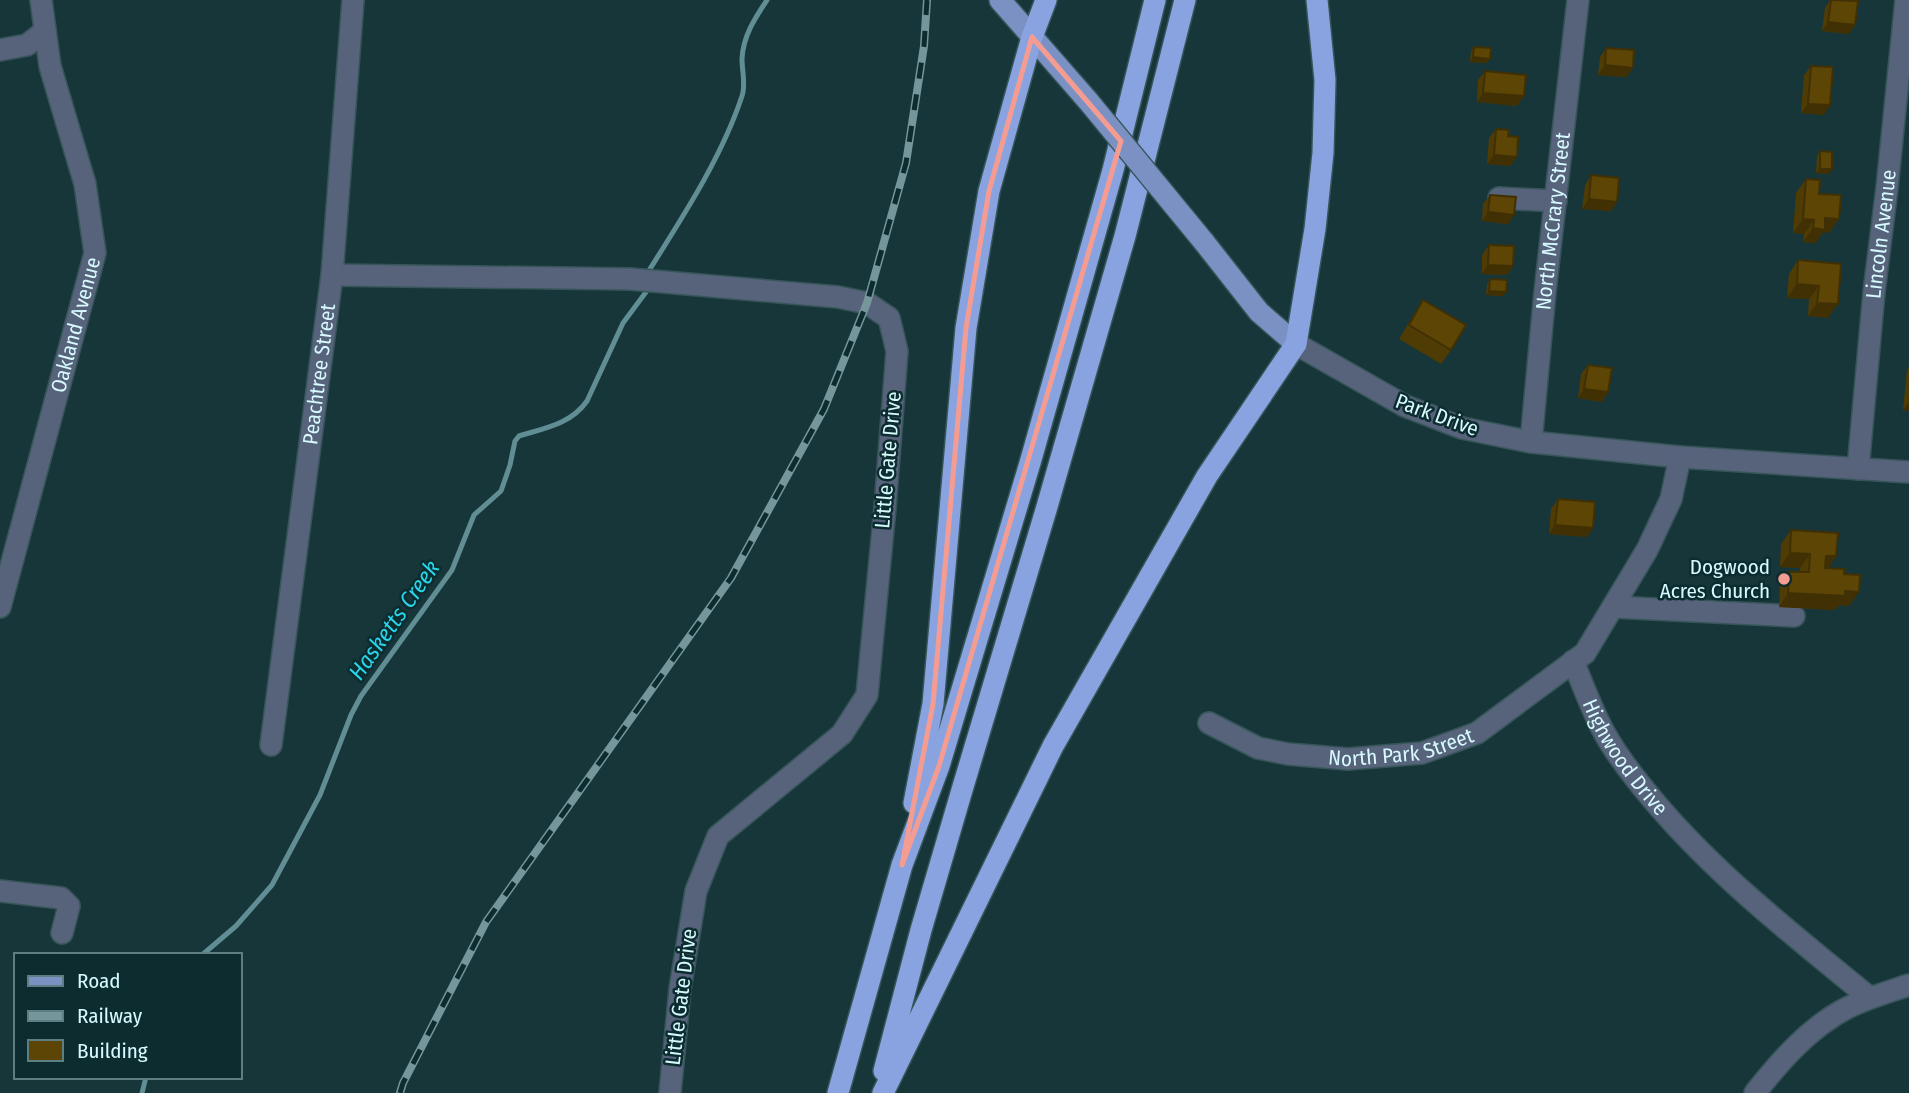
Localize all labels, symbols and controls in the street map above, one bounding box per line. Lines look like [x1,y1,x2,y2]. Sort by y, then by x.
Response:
street label: North McCrary Street [1530,131,1576,311]
street label: Lincoln Avenue [1860,168,1902,300]
street label: Oakland Avenue [45,254,106,396]
street label: Peachtree Street [297,302,341,446]
street label: Park Drive [1392,388,1482,442]
street label: Little Gate Drive [869,390,907,530]
place label: Dogwood Acres Church [1660,554,1770,604]
water label: Hasketts Creek [343,555,445,685]
marker: Dogwood Acres Church [1776,571,1792,587]
street label: Highwood Drive [1577,695,1673,821]
street label: North Park Street [1327,722,1477,772]
street label: Little Gate Drive [660,927,702,1067]
legend [14,953,242,1079]
text: Road [77,968,121,994]
text: Railway [77,1003,143,1029]
text: Building [77,1038,148,1064]

